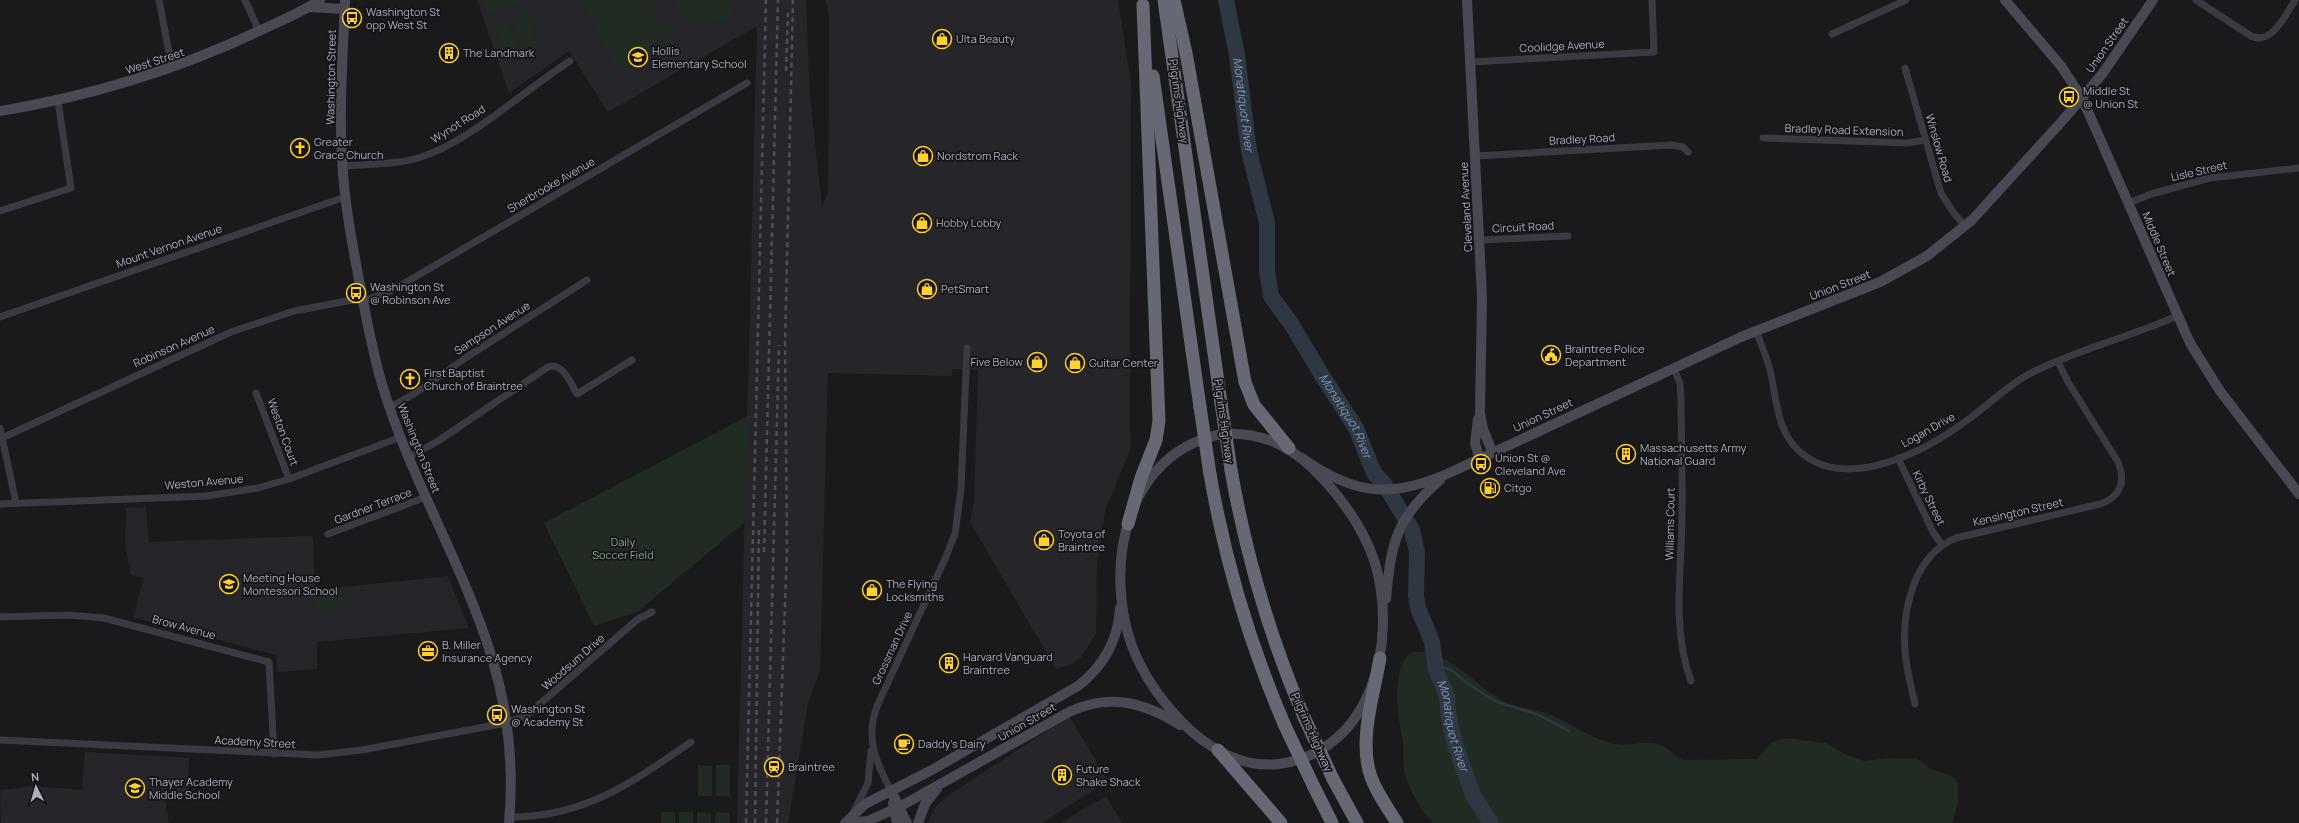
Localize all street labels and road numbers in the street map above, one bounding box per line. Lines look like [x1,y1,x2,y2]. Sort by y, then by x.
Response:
street label: Union Street [2082,14,2131,75]
street label: Washington Street [322,29,339,125]
street label: Coolidge Avenue [1519,36,1606,55]
street label: West Street [124,44,186,77]
street label: Pilgrims Highway [1166,58,1193,144]
street label: Wynot Road [428,101,488,146]
street label: Winslow Road [1923,112,1956,184]
street label: Bradley Road Extension [1784,120,1904,139]
street label: Bradley Road [1549,129,1615,148]
street label: Sherbrooke Avenue [504,153,598,216]
street label: Lisle Street [2169,157,2229,184]
street label: Cleveland Avenue [1456,161,1475,252]
street label: Middle Street [2139,209,2180,278]
street label: Circuit Road [1492,217,1554,236]
street label: Mount Vernon Avenue [114,220,224,271]
street label: Union Street [1807,266,1873,303]
street label: Sampson Avenue [451,297,533,358]
street label: Robinson Avenue [131,321,217,370]
street label: Pilgrims Highway [1211,378,1238,464]
street label: Union Street [1510,394,1575,435]
street label: Weston Court [264,396,303,468]
street label: Washington Street [395,401,444,495]
street label: Logan Drive [1898,408,1958,450]
street label: Kirby Street [1910,468,1949,528]
street label: Weston Avenue [164,471,244,492]
street label: Gardner Terrace [332,484,414,527]
street label: Williams Court [1661,487,1678,561]
street label: Kensington Street [1971,494,2064,529]
street label: Grossman Drive [868,608,915,687]
street label: Brow Avenue [151,611,218,642]
street label: Woodsum Drive [538,630,608,693]
street label: Pilgrims Highway [1288,690,1337,774]
street label: Union Street [995,699,1058,744]
street label: Academy Street [214,732,296,751]

